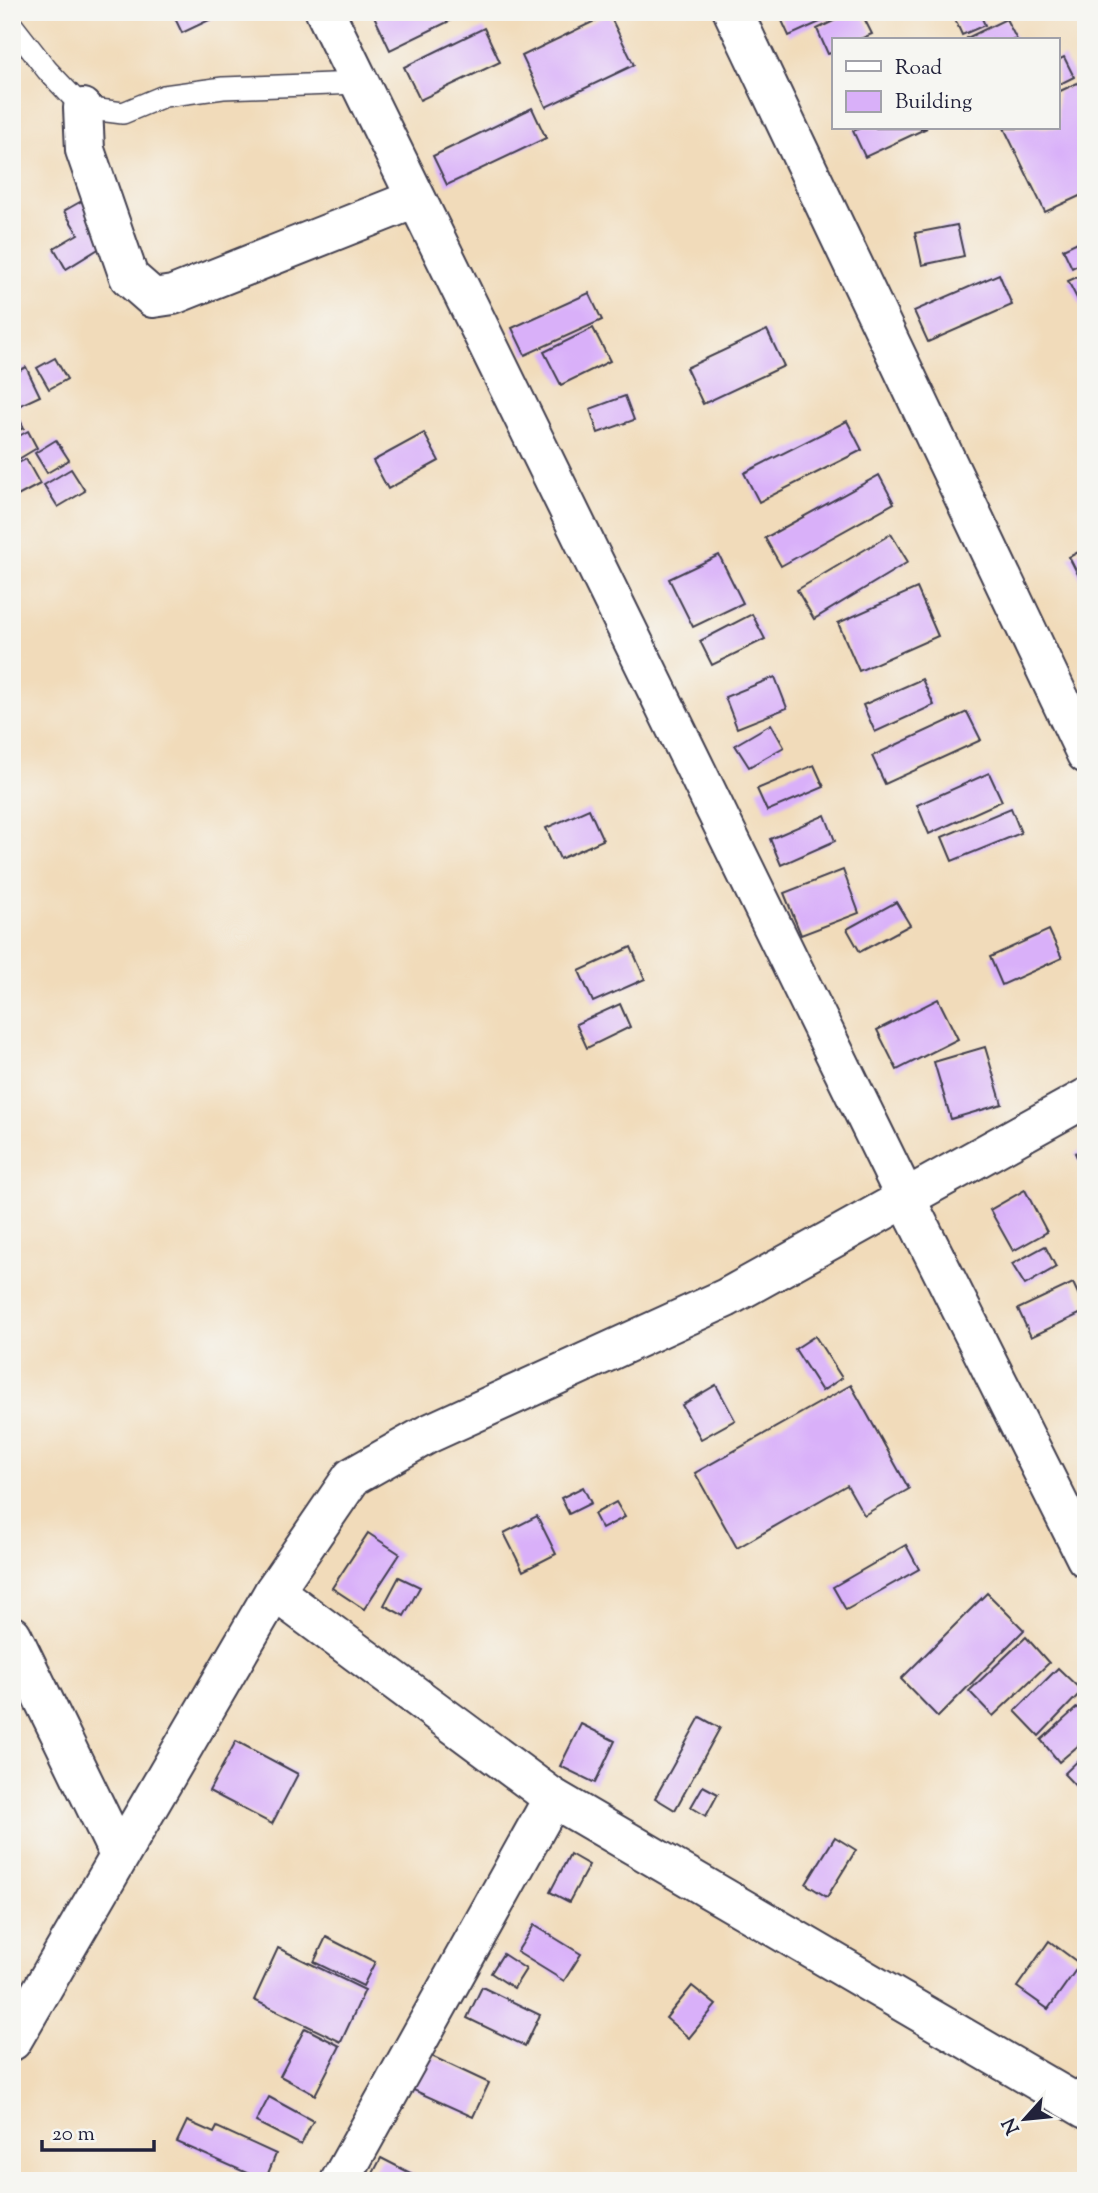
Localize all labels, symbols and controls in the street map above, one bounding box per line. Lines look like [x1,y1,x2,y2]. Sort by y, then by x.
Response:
legend [832,38,1060,130]
text: Road [895,54,942,84]
text: Building [895,88,972,118]
north arrow [990,2084,1060,2154]
scale bar [42,2109,154,2153]
text: N [997,2113,1028,2138]
text: 20 m [52,2120,95,2150]

